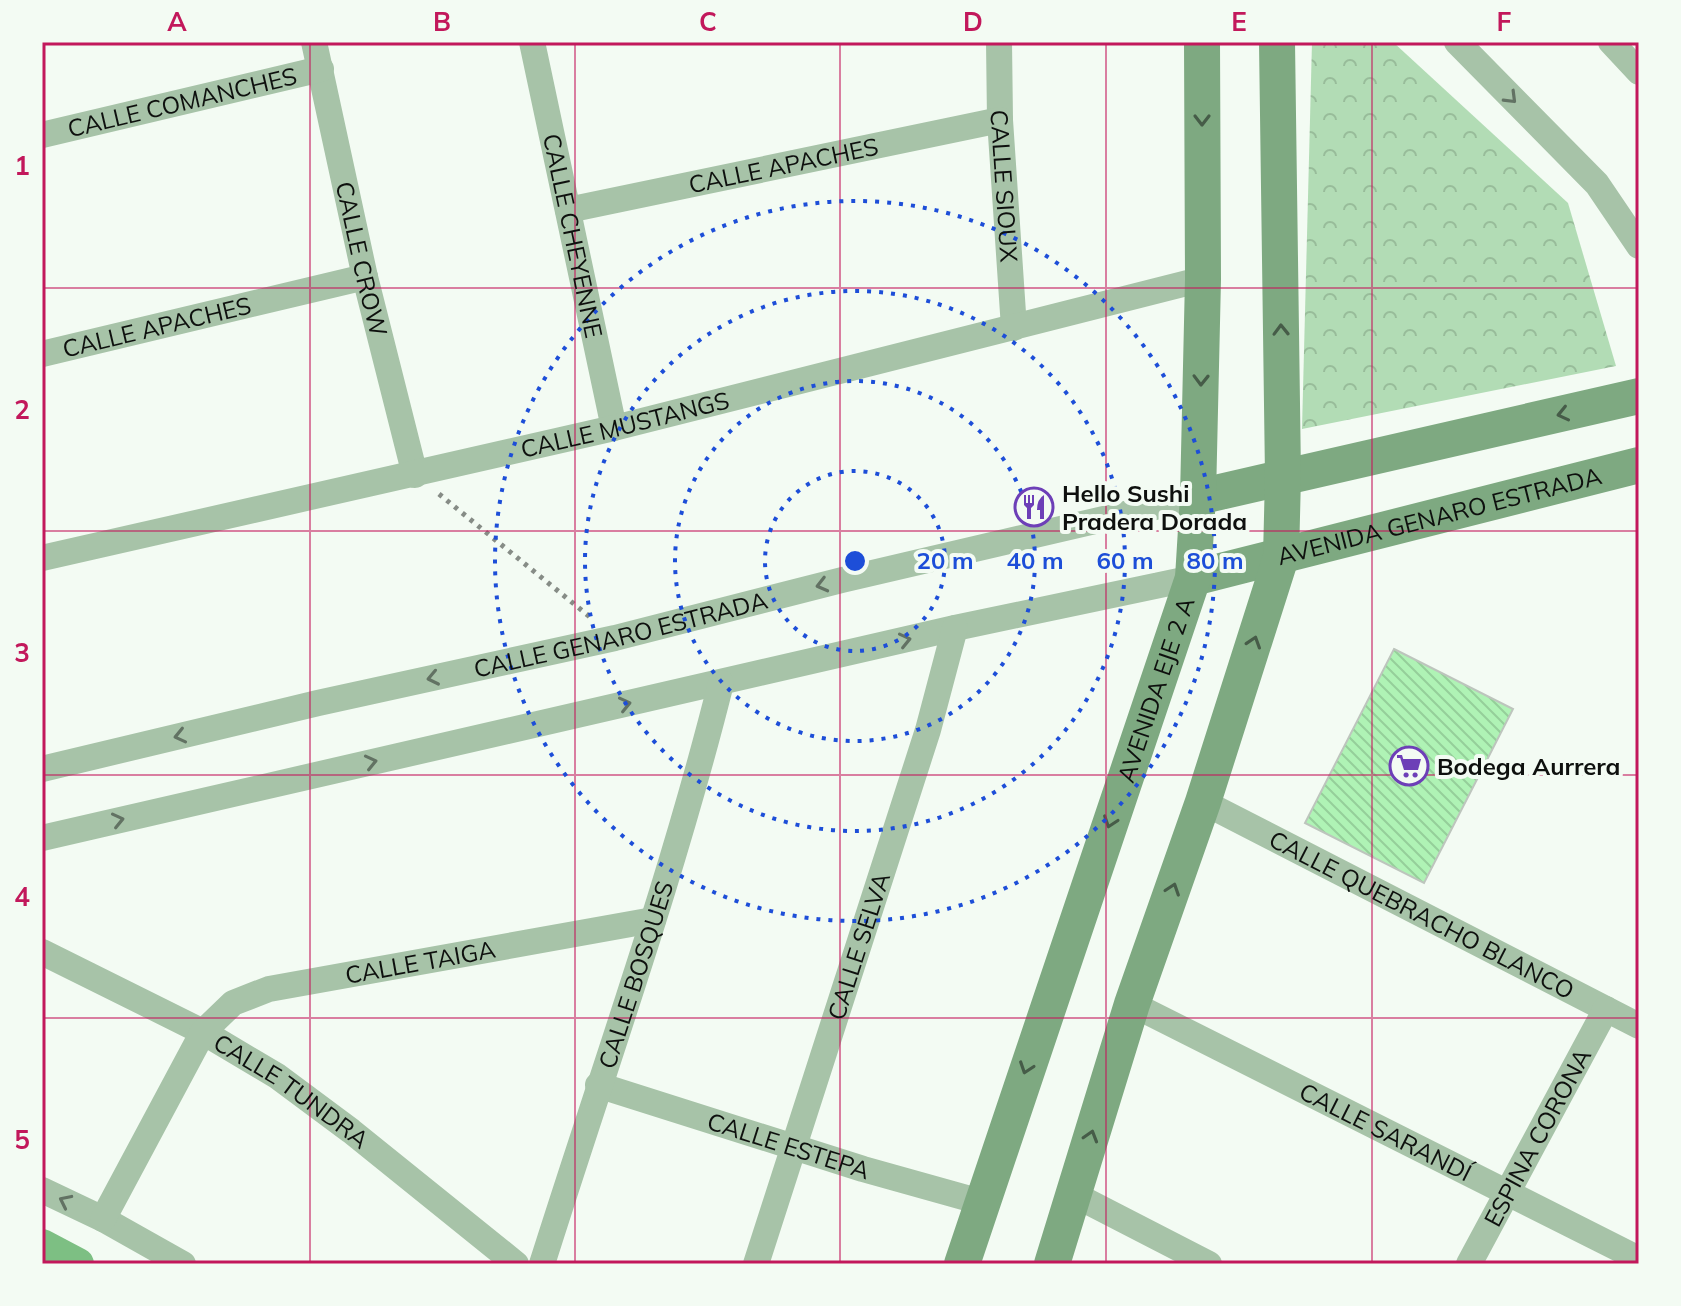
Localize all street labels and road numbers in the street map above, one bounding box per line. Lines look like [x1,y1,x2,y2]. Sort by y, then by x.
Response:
street label: CALLE COMANCHES [65,60,300,143]
street label: CALLE SIOUX [985,109,1025,263]
street label: CALLE CHEYENNE [537,131,609,341]
street label: CALLE APACHES [686,131,881,199]
street label: CALLE CROW [330,179,394,339]
street label: CALLE APACHES [60,290,254,364]
street label: CALLE MUSTANGS [518,384,732,464]
street label: AVENIDA GENARO ESTRADA [1274,460,1605,571]
street label: CALLE GENARO ESTRADA [471,585,771,684]
street label: AVENIDA EJE 2 A [1110,593,1201,786]
street label: CALLE QUEBRACHO BLANCO [1264,824,1579,1005]
street label: CALLE SELVA [821,868,896,1024]
street label: CALLE BOSQUES [592,877,679,1072]
street label: CALLE TAIGA [343,934,498,990]
street label: CALLE TUNDRA [208,1027,375,1155]
street label: ESPINA CORONA [1477,1043,1597,1231]
street label: CALLE SARANDÍ [1295,1076,1478,1188]
street label: CALLE ESTEPA [704,1106,874,1185]

